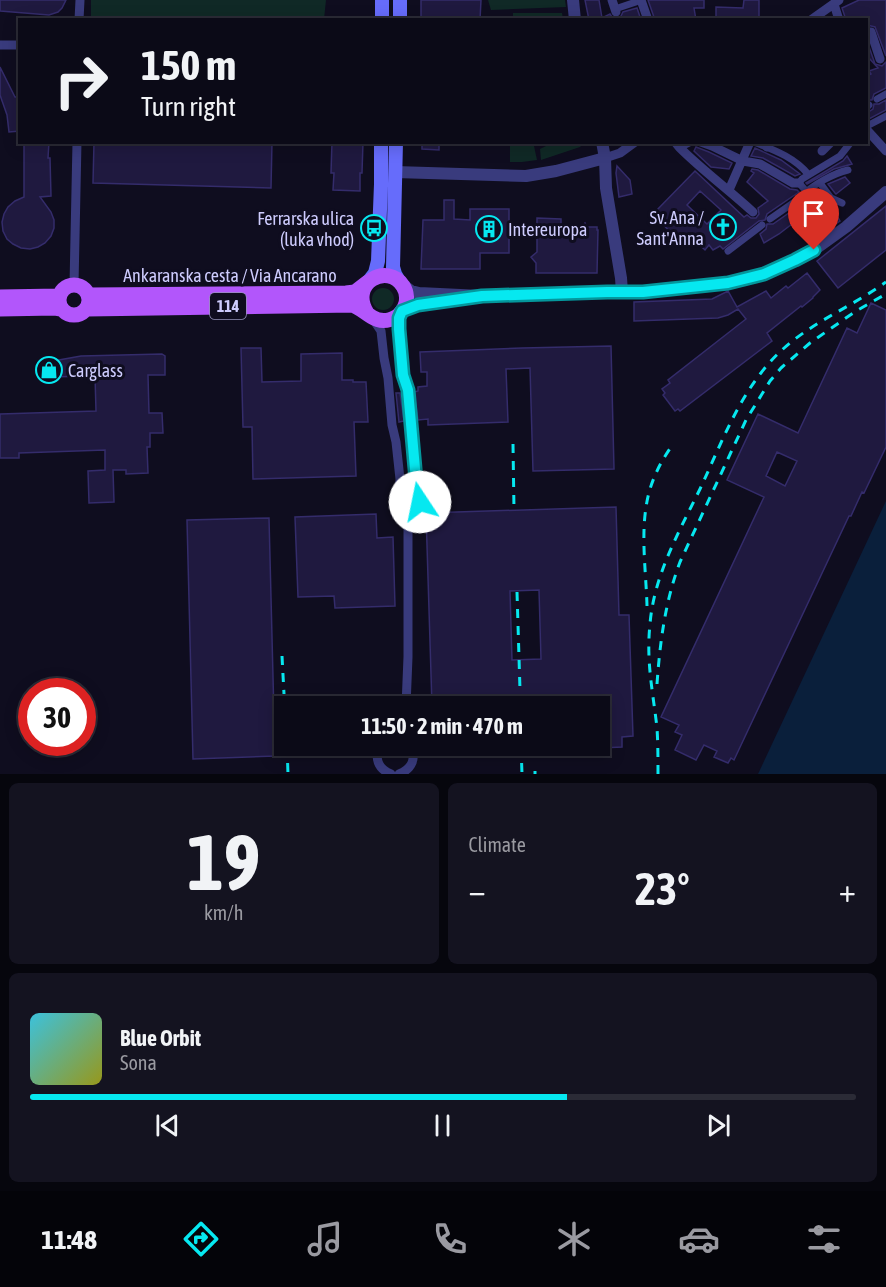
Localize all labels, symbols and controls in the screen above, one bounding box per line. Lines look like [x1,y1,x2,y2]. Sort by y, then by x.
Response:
text: 150 m [141,41,236,89]
icon: right [42,42,120,120]
text: Turn right [141,91,236,122]
pin [788,188,839,250]
icon: arrive [797,197,830,230]
place label: Sv. Ana / Sant'Anna [637,207,704,249]
place label: Ferrarska ulica (luka vhod) [257,208,354,250]
church icon: Sv. Ana / Sant'Anna [708,212,738,242]
bus stop icon: Ferrarska ulica (luka vhod) [359,213,389,243]
building icon: Intereuropa [474,214,504,244]
place label: Intereuropa [508,219,587,240]
street label: Ankaranska cesta / Via Ancarano [123,265,337,286]
road number: 114 [210,293,246,319]
shop icon: Carglass [34,355,64,385]
place label: Carglass [68,360,123,381]
position arrow [388,470,452,534]
speed limit sign: 30 [18,678,96,756]
text: 11:50 · 2 min · 470 m [361,713,523,739]
text: 19 [187,817,260,907]
text: Climate [469,833,526,856]
text: 23° [635,863,690,915]
text: − [469,871,486,909]
text: + [839,871,856,909]
text: km/h [204,901,244,924]
text: Blue Orbit [120,1025,201,1051]
text: Sona [120,1051,157,1074]
icon: previous [151,1109,184,1142]
icon: pause [426,1109,459,1142]
icon: next [702,1109,735,1142]
icon: directions [180,1218,222,1260]
icon: music [304,1218,346,1260]
icon: phone [429,1218,471,1260]
icon: climate [553,1218,595,1260]
icon: car [678,1218,720,1260]
icon: filters [803,1218,845,1260]
text: 11:48 [41,1224,97,1255]

